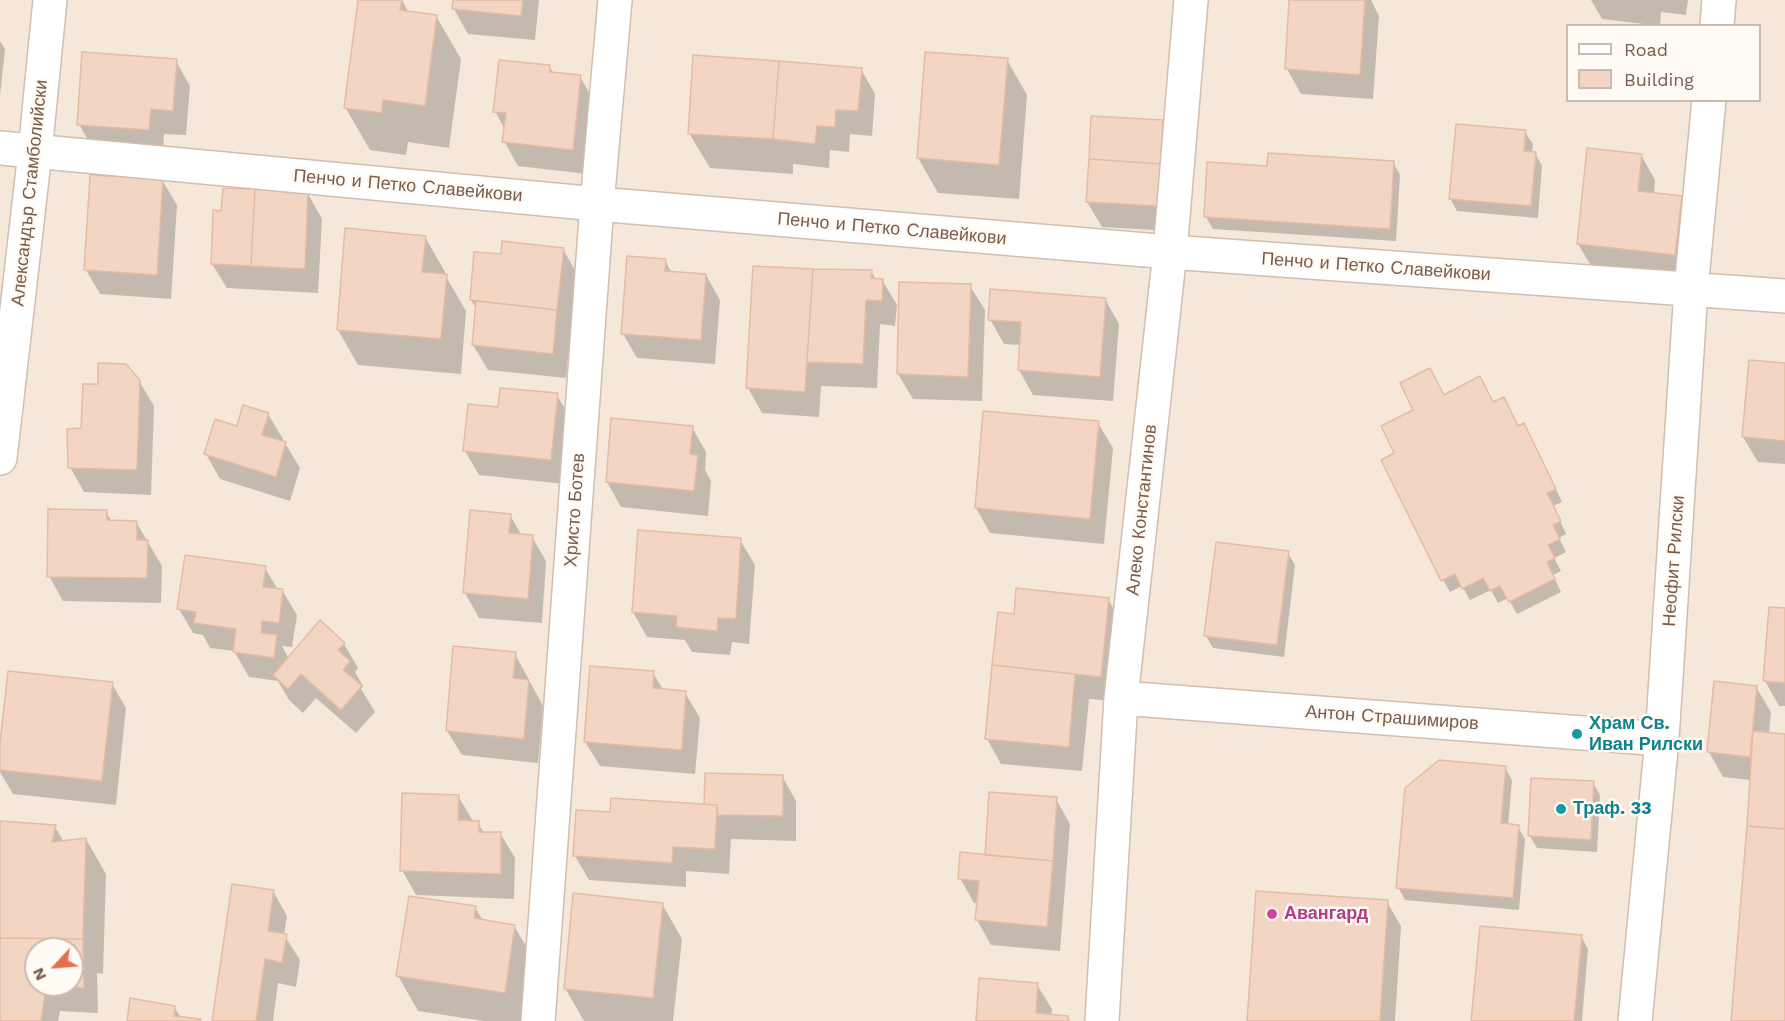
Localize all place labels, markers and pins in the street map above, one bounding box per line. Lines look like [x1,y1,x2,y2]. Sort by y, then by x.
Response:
place label: Храм Св. Иван Рилски [1589,713,1703,756]
marker: Храм Св. Иван Рилски [1570,727,1584,741]
place label: Траф. 33 [1573,798,1652,820]
marker: Траф. 33 [1554,802,1568,816]
place label: Авангард [1284,903,1368,925]
marker: Авангард [1265,907,1279,921]

